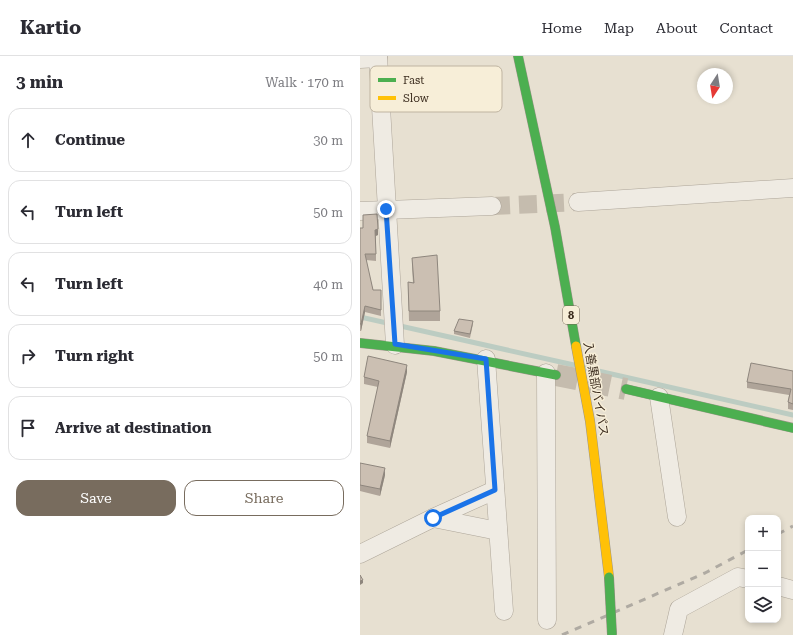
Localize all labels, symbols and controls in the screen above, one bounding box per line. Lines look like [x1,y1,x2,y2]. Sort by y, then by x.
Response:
text: Kartio [20,16,81,39]
text: Home [541,20,582,36]
text: Map [604,20,634,36]
text: About [656,20,698,36]
text: Contact [720,20,773,36]
legend [370,66,502,112]
north arrow [697,68,733,104]
text: 3 min [16,72,63,92]
text: Fast [403,74,424,87]
text: Walk · 170 m [265,75,344,90]
text: Slow [403,92,430,105]
icon: ahead [17,129,39,151]
text: Continue [55,131,125,149]
text: 30 m [313,133,343,148]
route end [377,200,395,218]
icon: left [17,201,39,223]
text: Turn left [55,203,123,221]
text: 50 m [313,205,343,220]
icon: left [17,273,39,295]
text: Turn left [55,275,123,293]
text: 40 m [313,277,343,292]
road number: 8 [563,306,579,324]
street label: 入善黒部バイパス [581,341,611,437]
icon: right [17,345,39,367]
text: Turn right [55,347,134,365]
text: 50 m [313,349,343,364]
icon: arrive [17,417,39,439]
text: Arrive at destination [55,419,211,437]
button: Save [16,480,176,516]
button: Share [184,480,344,516]
route start [424,509,442,527]
map controls [745,515,781,623]
button: + [745,515,781,551]
button: − [745,551,781,587]
button: layers [745,587,781,623]

